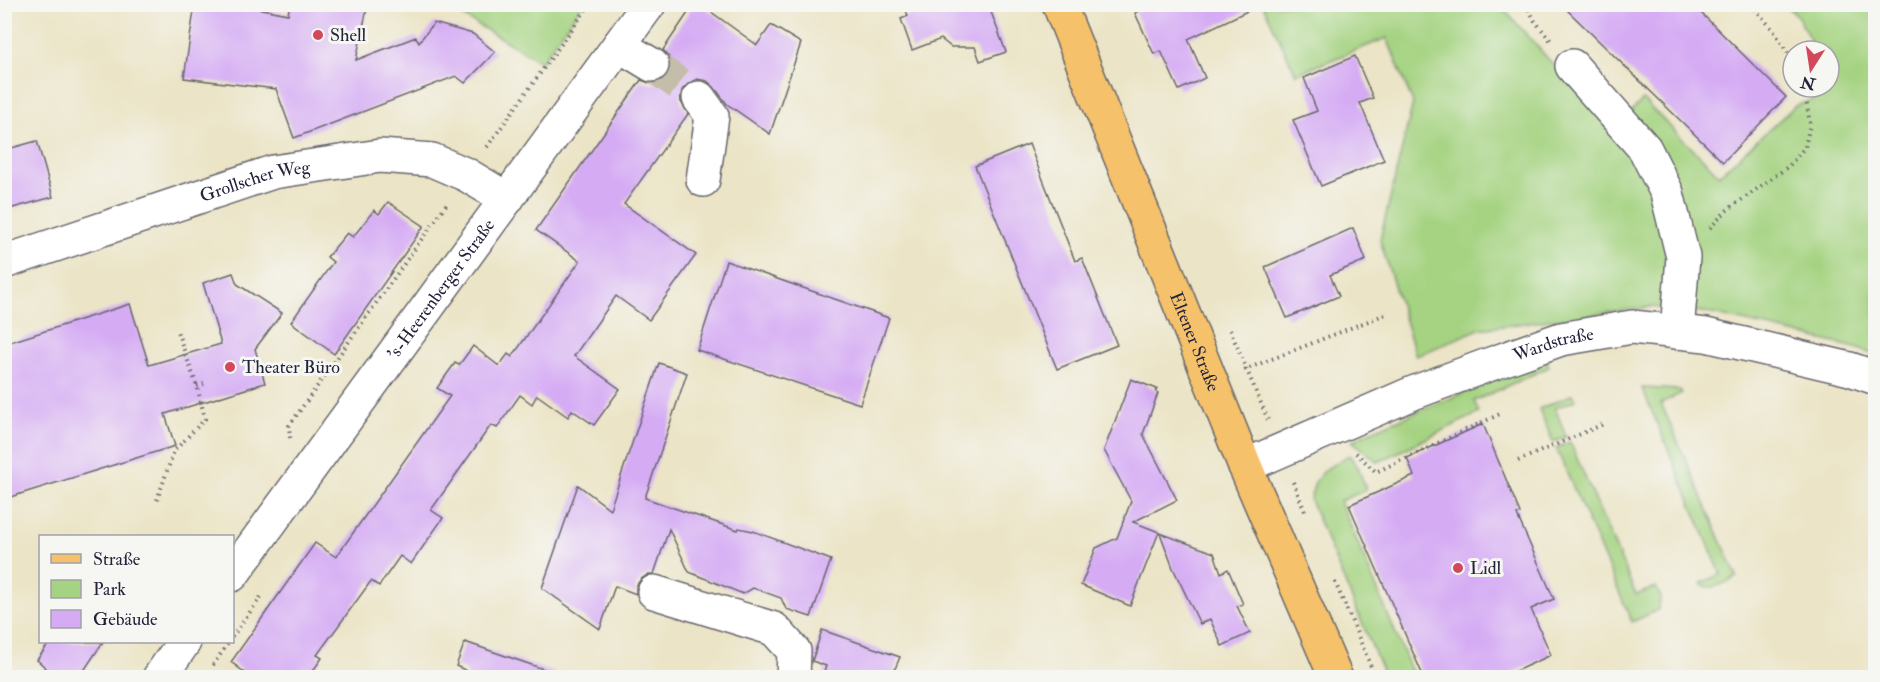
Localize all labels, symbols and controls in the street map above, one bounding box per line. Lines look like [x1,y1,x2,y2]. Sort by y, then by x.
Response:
place label: Shell [330,24,367,47]
marker: Shell [311,28,325,42]
north arrow [1781,39,1841,99]
text: N [1798,71,1818,94]
street label: Grollscher Weg [197,155,313,207]
street label: 's-Heerenberger Straße [382,214,500,364]
street label: Eltener Straße [1165,288,1225,395]
street label: Wardstraße [1509,322,1596,367]
place label: Theater Büro [242,356,340,379]
marker: Theater Büro [223,360,237,374]
legend [39,535,234,643]
text: Straße [93,548,141,571]
place label: Lidl [1470,557,1502,580]
marker: Lidl [1451,561,1465,575]
text: Park [93,578,126,601]
text: Gebäude [93,608,158,631]

